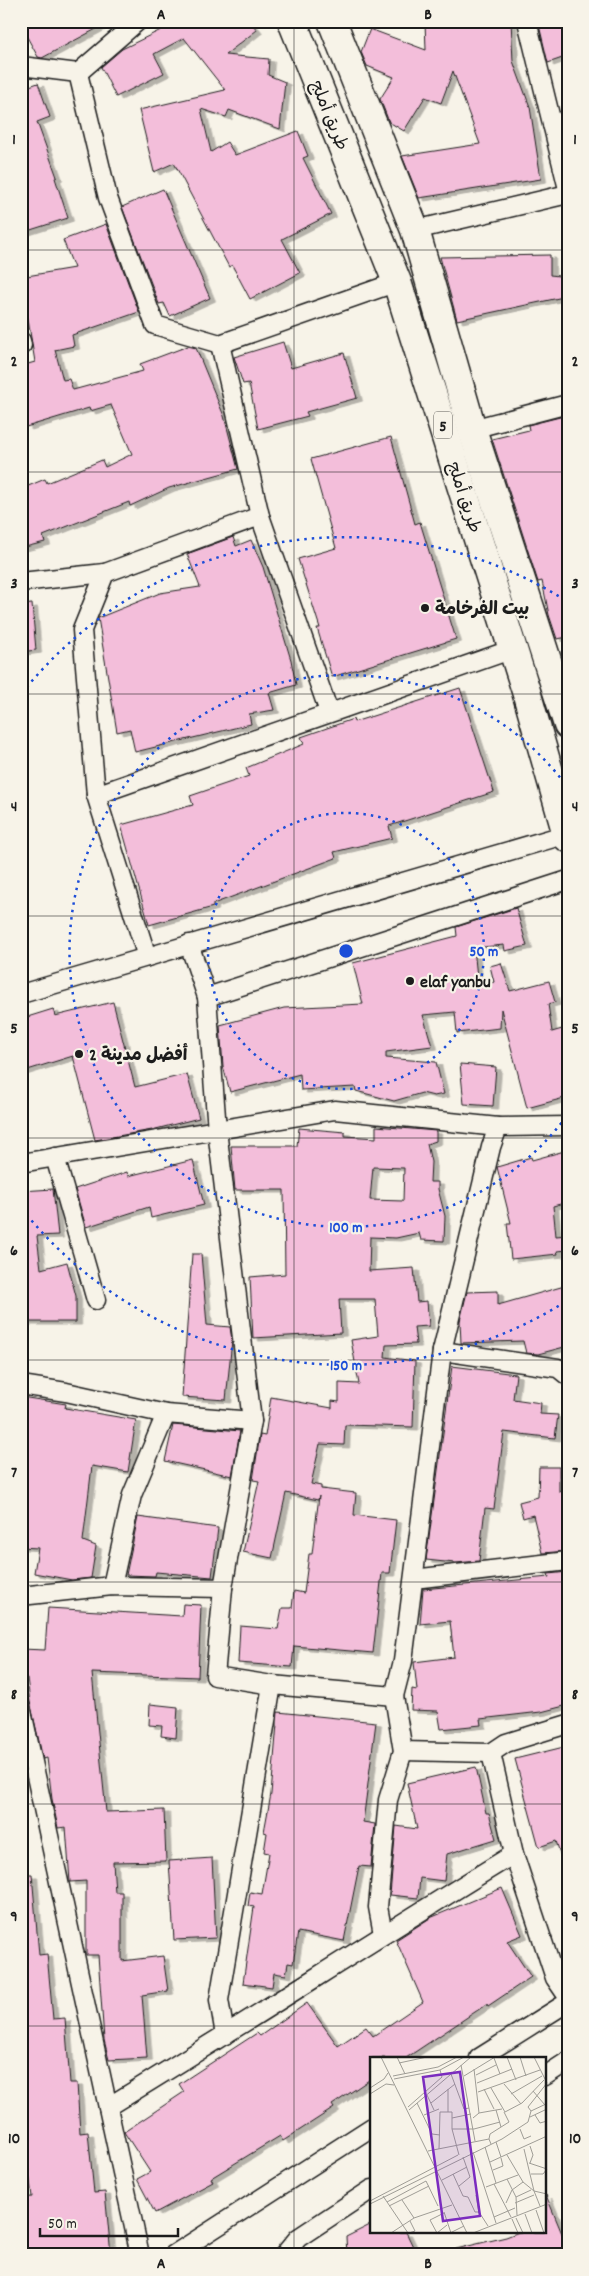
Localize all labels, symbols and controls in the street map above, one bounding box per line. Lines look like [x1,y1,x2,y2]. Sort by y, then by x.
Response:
text: A [157,4,166,27]
text: B [424,4,432,27]
street label: طريق أملج [302,77,353,155]
text: 1 [12,129,16,152]
text: 1 [573,129,577,152]
text: 2 [11,351,18,374]
text: 2 [572,351,579,374]
road number: 5 [434,412,452,438]
street label: طريق أملج [439,459,486,537]
text: 3 [10,573,18,596]
text: 3 [571,573,579,596]
place label: بيت الفرخامة [435,598,529,623]
marker: بيت الفرخامة [419,602,431,614]
text: 4 [11,796,17,819]
text: 4 [572,796,578,819]
centre of rings [337,942,355,960]
text: 50 m [470,942,498,964]
place label: elaf yanbu [420,971,491,996]
marker: elaf yanbu [404,975,416,987]
text: 5 [10,1018,18,1041]
text: 5 [571,1018,579,1041]
place label: 2 أفضل مدينة [89,1043,188,1069]
marker: 2 أفضل مدينة [73,1048,85,1060]
text: 100 m [329,1218,363,1240]
text: 6 [10,1240,18,1263]
text: 6 [571,1240,579,1263]
text: 150 m [330,1356,362,1378]
text: 7 [11,1462,17,1485]
text: 7 [572,1462,578,1485]
text: 8 [11,1684,18,1707]
text: 8 [572,1684,579,1707]
text: 9 [10,1906,18,1929]
text: 9 [571,1906,579,1929]
inset map [370,2057,546,2234]
text: 10 [8,2128,20,2151]
text: 10 [569,2128,581,2151]
scale bar [40,2206,178,2238]
text: 50 m [48,2214,77,2236]
text: A [157,2253,166,2276]
text: B [424,2253,432,2276]

